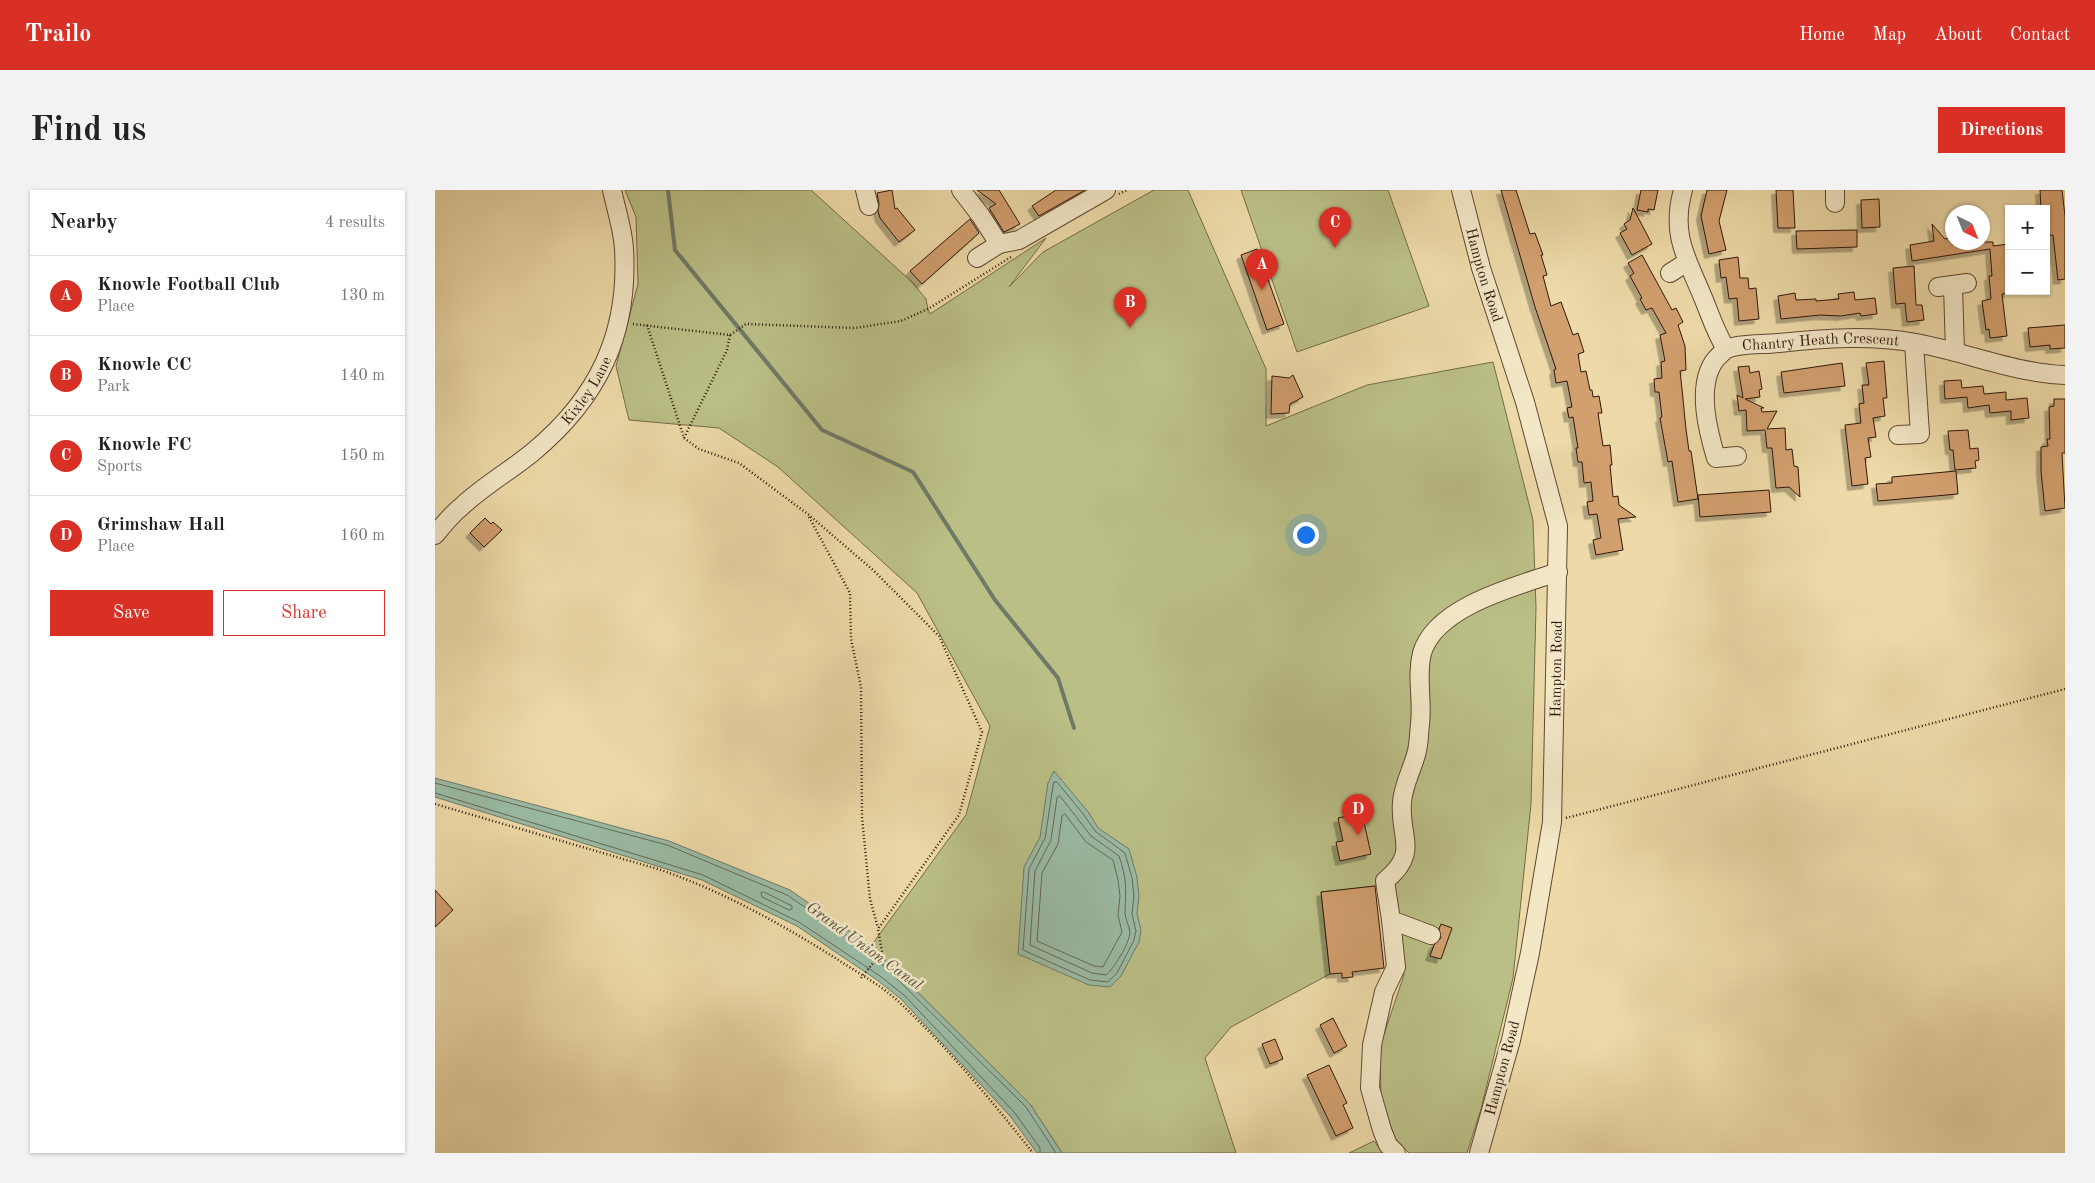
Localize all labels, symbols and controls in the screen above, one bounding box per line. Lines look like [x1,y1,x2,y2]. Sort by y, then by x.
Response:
text: Trailo [25,23,91,47]
text: Home [1799,26,1845,44]
text: Map [1873,26,1906,44]
text: About [1934,26,1982,44]
text: Contact [2010,26,2070,44]
button: Directions [1938,107,2065,153]
text: Find us [30,113,146,148]
north arrow [1945,205,1990,250]
map controls [2005,205,2050,295]
button: + [2005,205,2050,250]
pin: C [1319,207,1351,248]
text: Nearby [50,212,118,233]
text: 4 results [325,215,385,231]
street label: Hampton Road [1462,227,1504,324]
pin: A [1246,249,1278,290]
button: − [2005,250,2050,295]
text: Knowle Football Club [97,276,280,295]
pin: B [1114,287,1146,328]
text: A [60,288,72,304]
text: 130 m [340,288,385,304]
text: Place [97,299,134,315]
street label: Chantry Heath Crescent [1741,332,1900,354]
street label: Kixley Lane [560,355,615,429]
text: Knowle CC [97,356,191,375]
text: B [60,368,72,384]
text: 140 m [340,368,385,384]
text: Park [97,379,130,395]
text: Knowle FC [97,436,192,455]
text: C [61,448,71,464]
text: 150 m [340,448,385,464]
text: Sports [97,459,142,475]
text: Grimshaw Hall [97,516,225,535]
your location [1293,522,1319,548]
text: D [60,528,72,544]
text: 160 m [340,528,385,544]
text: Place [97,539,134,555]
button: Save [50,590,213,636]
button: Share [223,590,385,636]
street label: Hampton Road [1549,620,1566,718]
pin: D [1342,794,1374,835]
water label: Grand Union Canal [803,899,925,994]
street label: Hampton Road [1484,1019,1523,1117]

